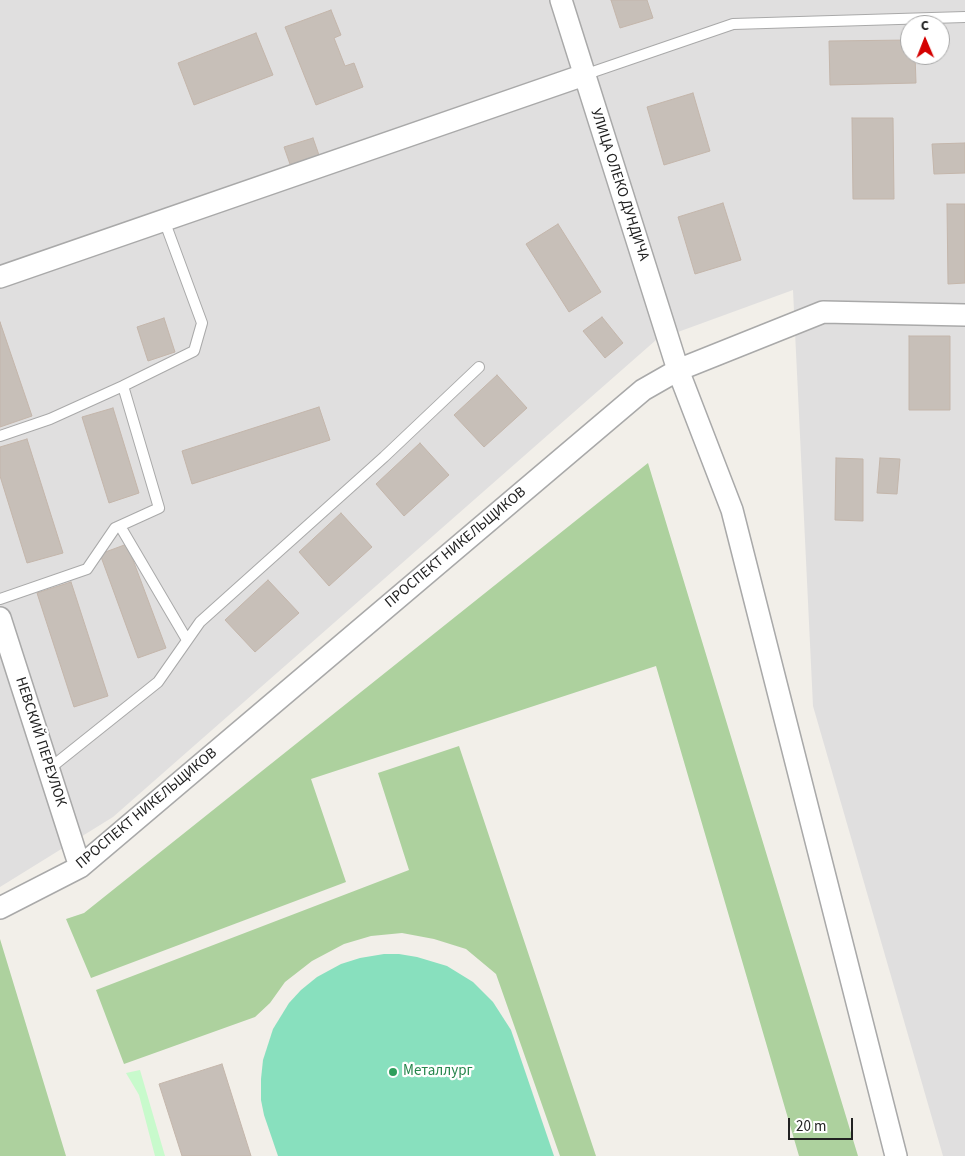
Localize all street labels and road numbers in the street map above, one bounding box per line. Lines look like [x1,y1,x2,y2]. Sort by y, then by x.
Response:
street label: УЛИЦА ОЛЕКО ДУНДИЧА [586,107,652,263]
street label: ПРОСПЕКТ НИКЕЛЬЩИКОВ [382,484,530,612]
street label: НЕВСКИЙ ПЕРЕУЛОК [11,675,69,809]
street label: ПРОСПЕКТ НИКЕЛЬЩИКОВ [73,745,221,873]

